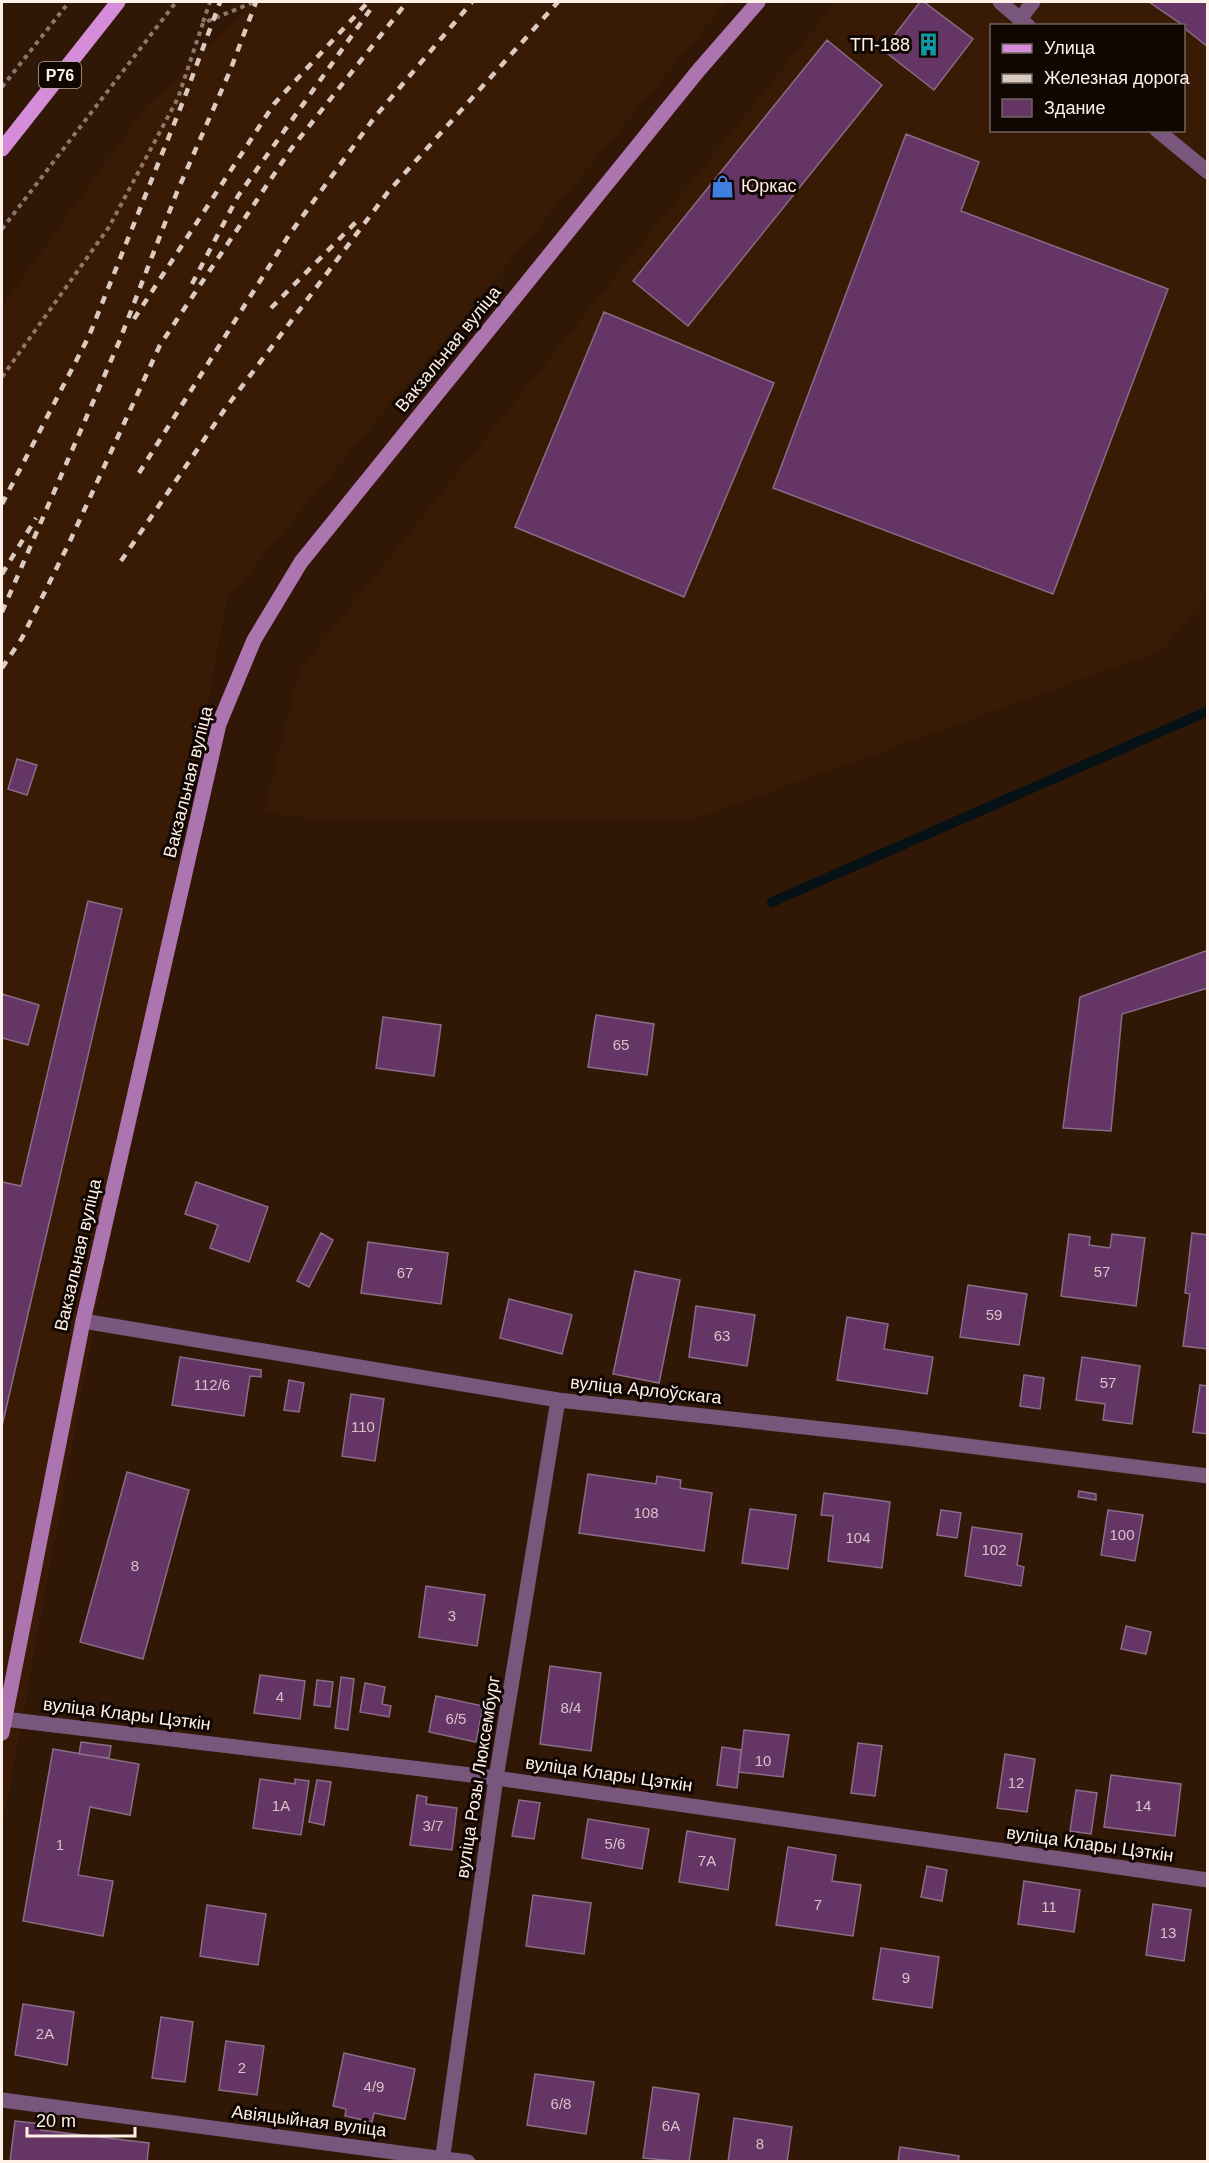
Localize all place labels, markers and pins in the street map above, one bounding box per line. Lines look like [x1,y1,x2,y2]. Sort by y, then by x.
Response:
building icon: ТП-188 [915,32,941,58]
place label: ТП-188 [850,35,910,55]
shop icon: Юркас [710,173,736,199]
place label: Юркас [741,176,796,196]

